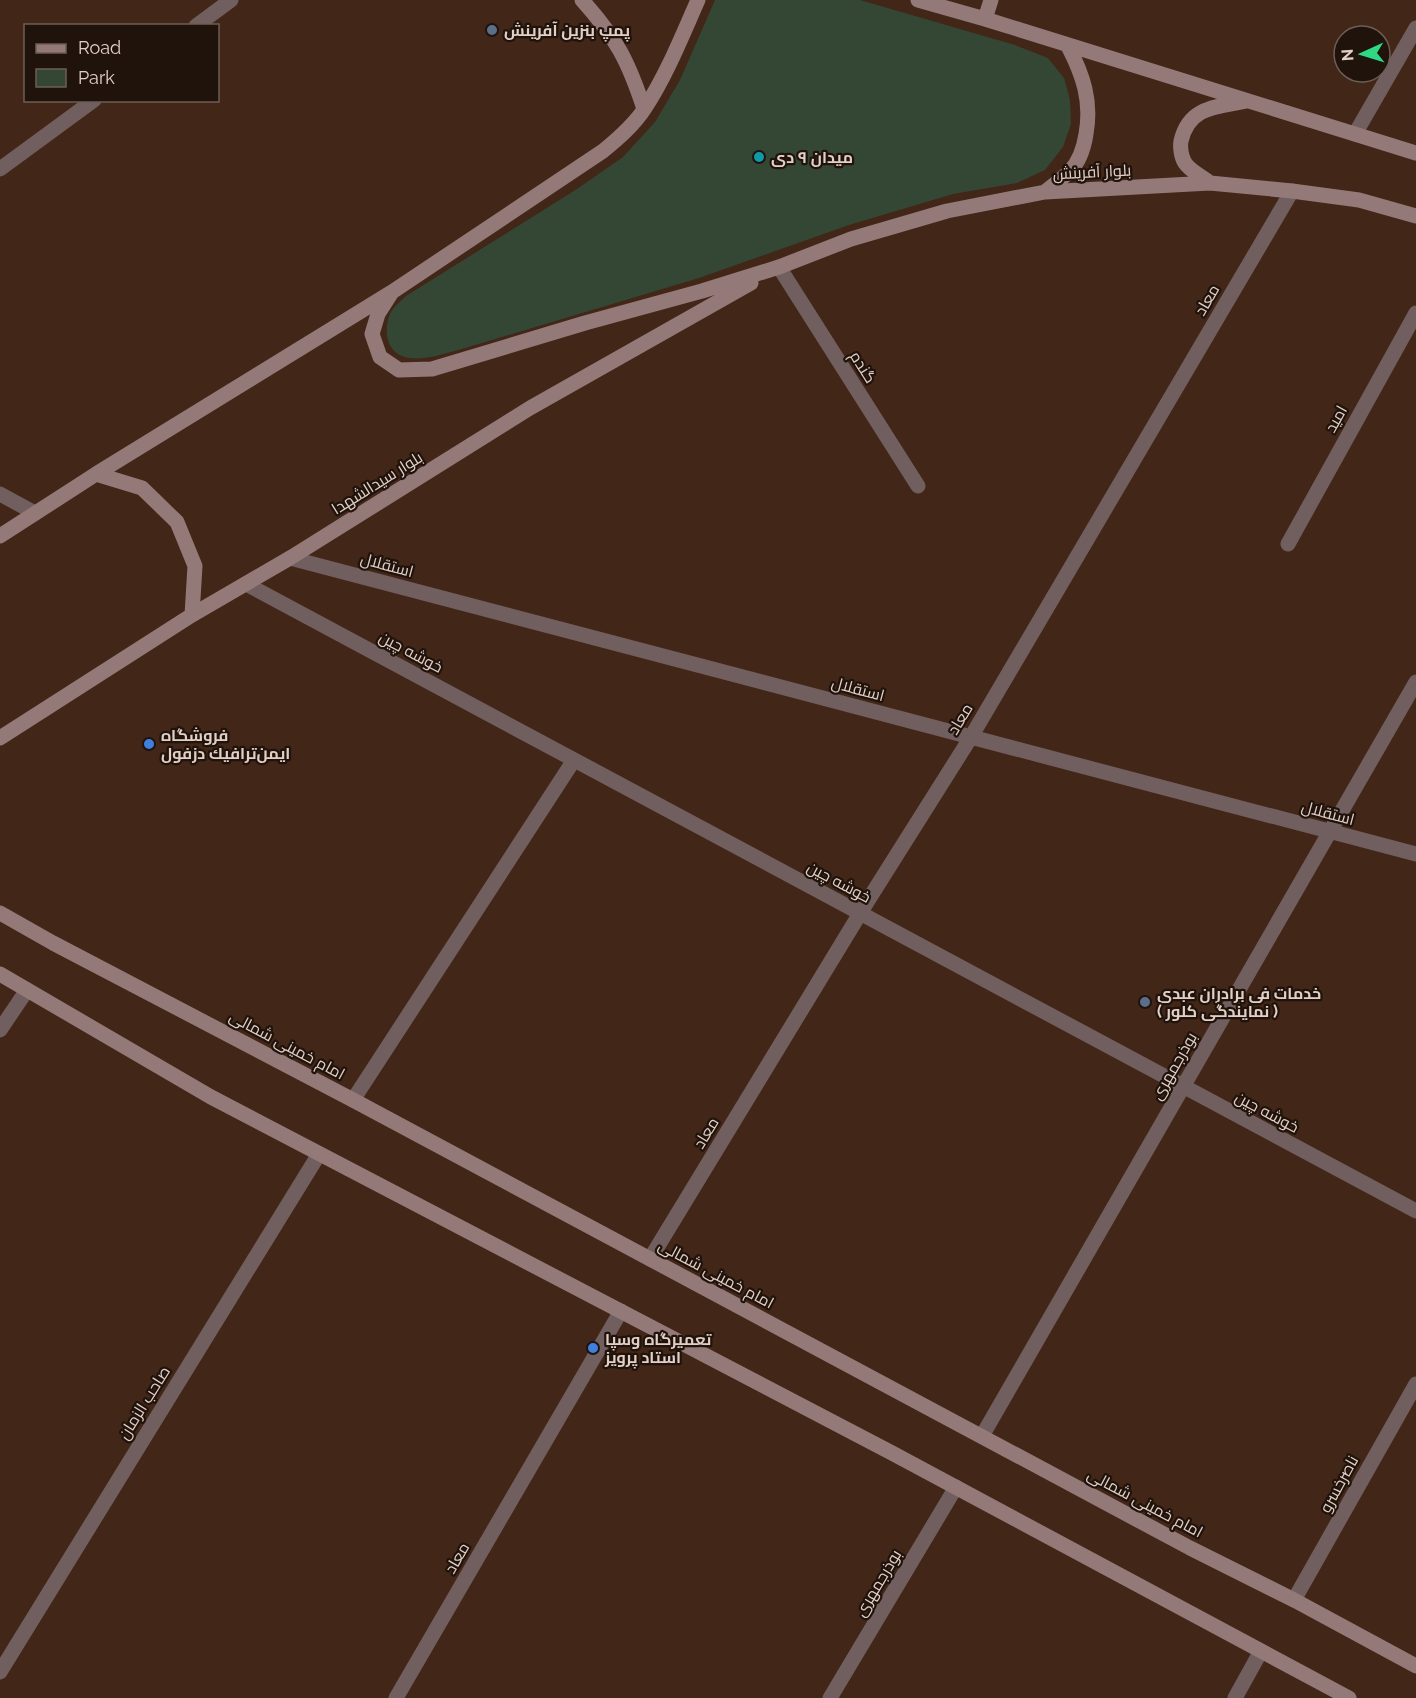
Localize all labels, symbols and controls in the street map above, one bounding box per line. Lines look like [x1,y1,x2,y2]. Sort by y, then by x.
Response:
place label: پمپ بنزین آفرینش [504,21,630,42]
marker: پمپ بنزین آفرینش [485,23,499,37]
legend [24,24,219,102]
north arrow [1332,24,1392,84]
text: Road [78,37,121,58]
text: N [1338,48,1357,62]
text: Park [78,67,115,88]
place label: میدان ۹ دی [771,148,853,167]
marker: میدان ۹ دی [752,150,766,164]
street label: بلوار آفرینش [1052,160,1132,185]
street label: معاد [1191,281,1223,319]
street label: گندم [844,348,880,388]
street label: امید [1321,402,1351,436]
street label: بلوار سیدالشهدا [328,448,426,519]
street label: استقلال [358,549,415,582]
street label: خوشه چین [375,627,446,678]
street label: استقلال [829,673,886,706]
street label: معاد [943,700,977,738]
place label: فروشگاه ايمن‌ترافيك دزفول [161,726,290,763]
marker: فروشگاه ايمن‌ترافيك دزفول [142,737,156,751]
street label: استقلال [1299,797,1356,830]
street label: خوشه چین [803,857,874,908]
place label: خدمات فی برادران عبدی ( نمایندگی کلور ) [1157,984,1321,1021]
marker: خدمات فی برادران عبدی ( نمایندگی کلور ) [1138,995,1152,1009]
street label: امام خمینی شمالی [225,1007,348,1085]
street label: بوذرجمهری [1147,1029,1202,1104]
street label: خوشه چین [1231,1087,1302,1138]
street label: معاد [689,1114,723,1152]
street label: امام خمینی شمالی [654,1236,777,1314]
place label: تعمیرگاه وسپا استاد پرویز [604,1330,713,1369]
marker: تعمیرگاه وسپا استاد پرویز [586,1341,600,1355]
street label: صاحب الزمان [114,1363,175,1444]
street label: ناصرخسرو [1316,1452,1362,1516]
street label: امام خمینی شمالی [1083,1465,1206,1543]
street label: معاد [441,1539,473,1577]
street label: بوذرجمهری [851,1546,906,1620]

